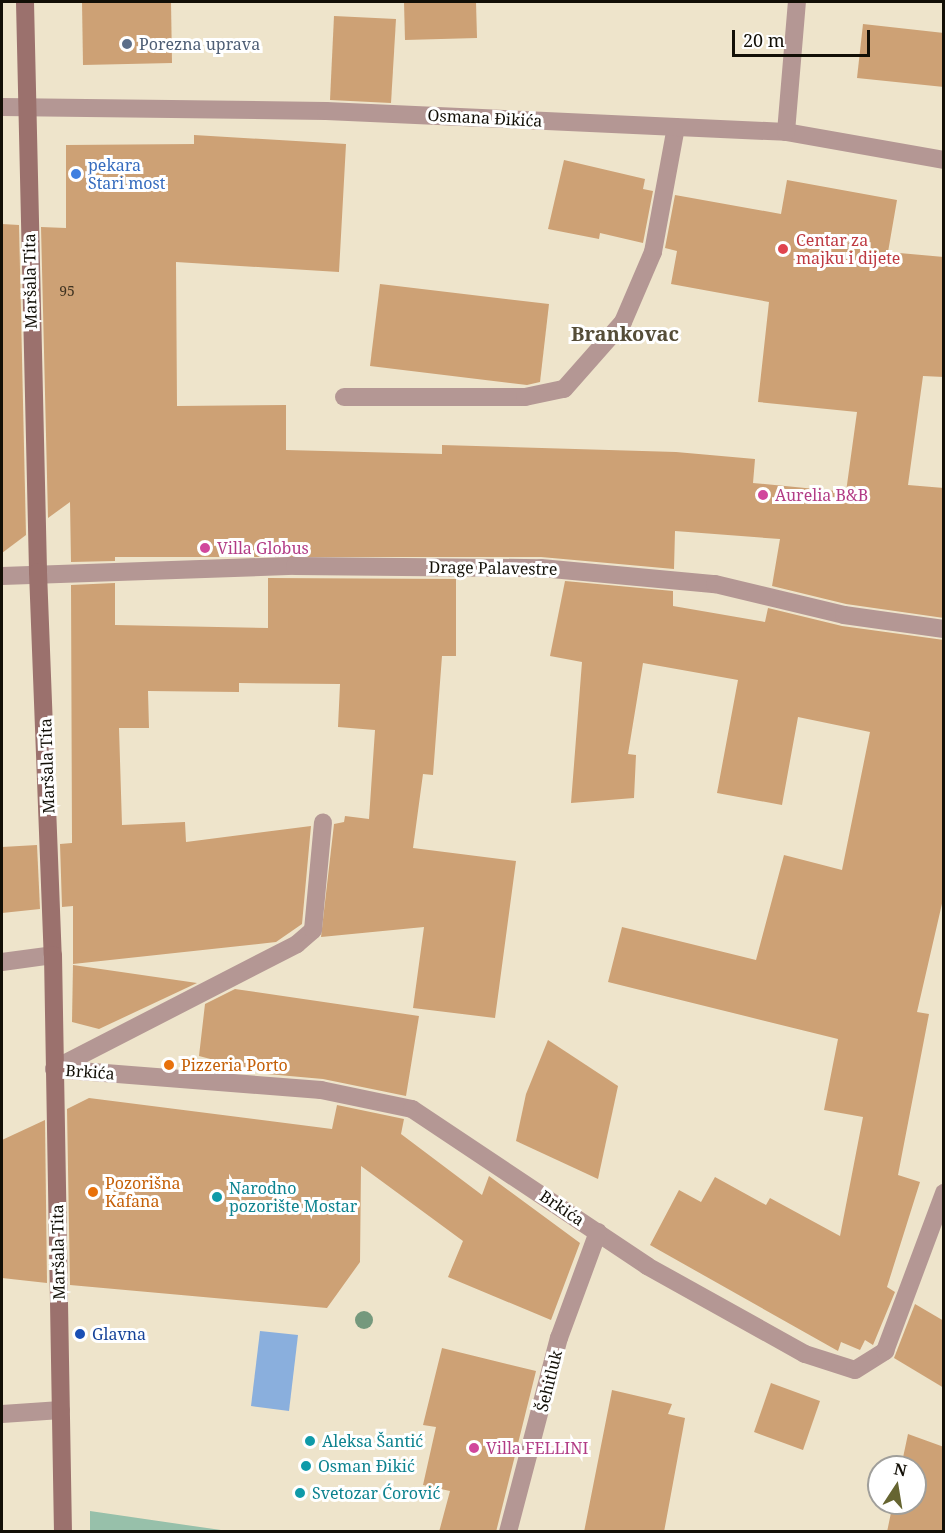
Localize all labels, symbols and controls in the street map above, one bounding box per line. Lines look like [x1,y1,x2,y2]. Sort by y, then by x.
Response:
scale bar [735,18,873,56]
text: 20 m [743,28,785,52]
place label: Porezna uprava [139,34,260,54]
marker: Porezna uprava [120,37,134,51]
street label: Osmana Đikića [427,105,543,131]
place label: pekara Stari most [88,155,165,193]
marker: pekara Stari most [69,167,83,181]
place label: Centar za majku i dijete [796,230,900,268]
street label: Maršala Tita [20,233,40,329]
marker: Centar za majku i dijete [774,240,792,258]
house number: 95 [59,283,75,299]
district label: Brankovac [571,321,679,345]
place label: Aurelia B&B [775,485,868,505]
marker: Aurelia B&B [756,488,770,502]
place label: Villa Globus [217,538,309,558]
marker: Villa Globus [198,541,212,555]
street label: Drage Palavestre [429,557,557,579]
street label: Maršala Tita [36,718,58,814]
place label: Pizzeria Porto [181,1055,288,1075]
marker: Pizzeria Porto [162,1058,176,1072]
street label: Brkića [65,1061,115,1083]
place label: Pozorišna Kafana [105,1173,181,1211]
place label: Narodno pozorište Mostar [229,1178,357,1216]
marker: Pozorišna Kafana [86,1185,100,1199]
street label: Brkića [536,1186,588,1230]
marker: Narodno pozorište Mostar [210,1190,224,1204]
street label: Maršala Tita [48,1204,68,1300]
place label: Glavna [92,1324,146,1344]
marker: Glavna [73,1327,87,1341]
street label: Šehitluk [532,1348,566,1414]
place label: Aleksa Šantić [322,1431,423,1451]
marker: Aleksa Šantić [303,1434,317,1448]
place label: Villa FELLINI [486,1438,588,1458]
marker: Villa FELLINI [467,1441,481,1455]
north arrow [867,1455,927,1515]
place label: Osman Đikić [318,1456,415,1476]
text: N [892,1457,909,1481]
marker: Osman Đikić [299,1459,313,1473]
place label: Svetozar Ćorović [312,1483,440,1503]
marker: Svetozar Ćorović [293,1486,307,1500]

